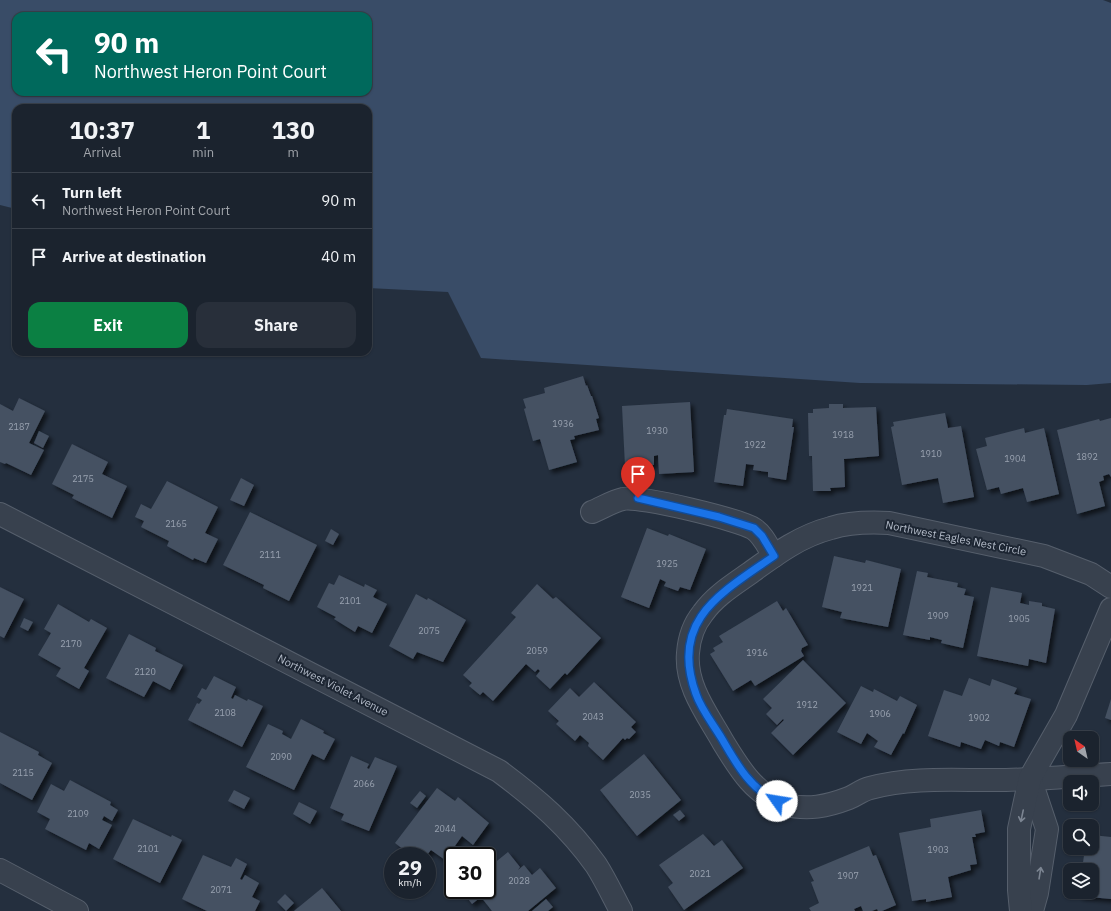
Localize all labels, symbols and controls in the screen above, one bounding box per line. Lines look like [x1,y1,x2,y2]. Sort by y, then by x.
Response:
text: 90 m [94,24,159,61]
icon: left [28,28,80,80]
text: Northwest Heron Point Court [94,60,327,83]
text: 10:37 [69,114,135,146]
text: 1 [196,114,210,146]
text: 130 [271,114,315,146]
text: Arrival [83,144,121,161]
text: min [192,144,214,161]
text: m [287,144,299,161]
text: Turn left [62,183,122,202]
icon: left [28,190,50,212]
text: 90 m [321,191,356,210]
text: Northwest Heron Point Court [62,202,230,219]
icon: arrive [28,246,50,268]
text: Arrive at destination [62,247,206,266]
text: 40 m [321,247,356,266]
button: Exit [28,302,188,348]
button: Share [196,302,356,348]
house number: 1936 [552,418,574,429]
house number: 2187 [8,421,30,432]
house number: 1930 [646,425,668,436]
house number: 1918 [832,429,854,440]
house number: 1922 [744,439,766,450]
house number: 1910 [920,448,942,459]
house number: 1892 [1076,451,1098,462]
house number: 1904 [1004,453,1026,464]
pin [621,457,655,498]
icon: arrive [627,463,649,485]
house number: 2175 [72,473,94,484]
street label: Northwest Eagles Nest Circle [884,517,1028,559]
house number: 2165 [165,518,187,529]
house number: 2111 [259,549,281,560]
house number: 1925 [656,558,678,569]
house number: 1921 [851,582,873,593]
house number: 2101 [339,595,361,606]
house number: 1909 [927,610,949,621]
house number: 1905 [1008,613,1030,624]
house number: 2075 [418,625,440,636]
house number: 2170 [60,638,82,649]
house number: 2059 [526,645,548,656]
house number: 1916 [746,647,768,658]
street label: Northwest Violet Avenue [275,651,391,719]
house number: 2120 [134,666,156,677]
house number: 1912 [796,699,818,710]
house number: 2108 [214,707,236,718]
house number: 1906 [869,708,891,719]
house number: 2043 [582,711,604,722]
house number: 1902 [968,712,990,723]
north arrow [1063,731,1099,767]
map controls [1063,731,1099,899]
house number: 2090 [270,751,292,762]
house number: 2115 [12,767,34,778]
button: sound [1063,775,1099,811]
house number: 2066 [353,778,375,789]
position arrow [756,780,798,822]
house number: 2035 [629,789,651,800]
house number: 2109 [67,808,89,819]
one-way arrow [1017,809,1025,822]
button: search [1063,819,1099,855]
house number: 2044 [434,823,456,834]
house number: 2101 [137,843,159,854]
house number: 1903 [927,844,949,855]
speed limit sign: 30 [444,847,496,899]
text: 29 [398,854,422,881]
button: layers [1063,863,1099,899]
one-way arrow [1036,867,1044,880]
house number: 2021 [689,868,711,879]
house number: 1907 [837,870,859,881]
house number: 2028 [508,875,530,886]
text: km/h [398,876,422,889]
house number: 2071 [210,884,232,895]

